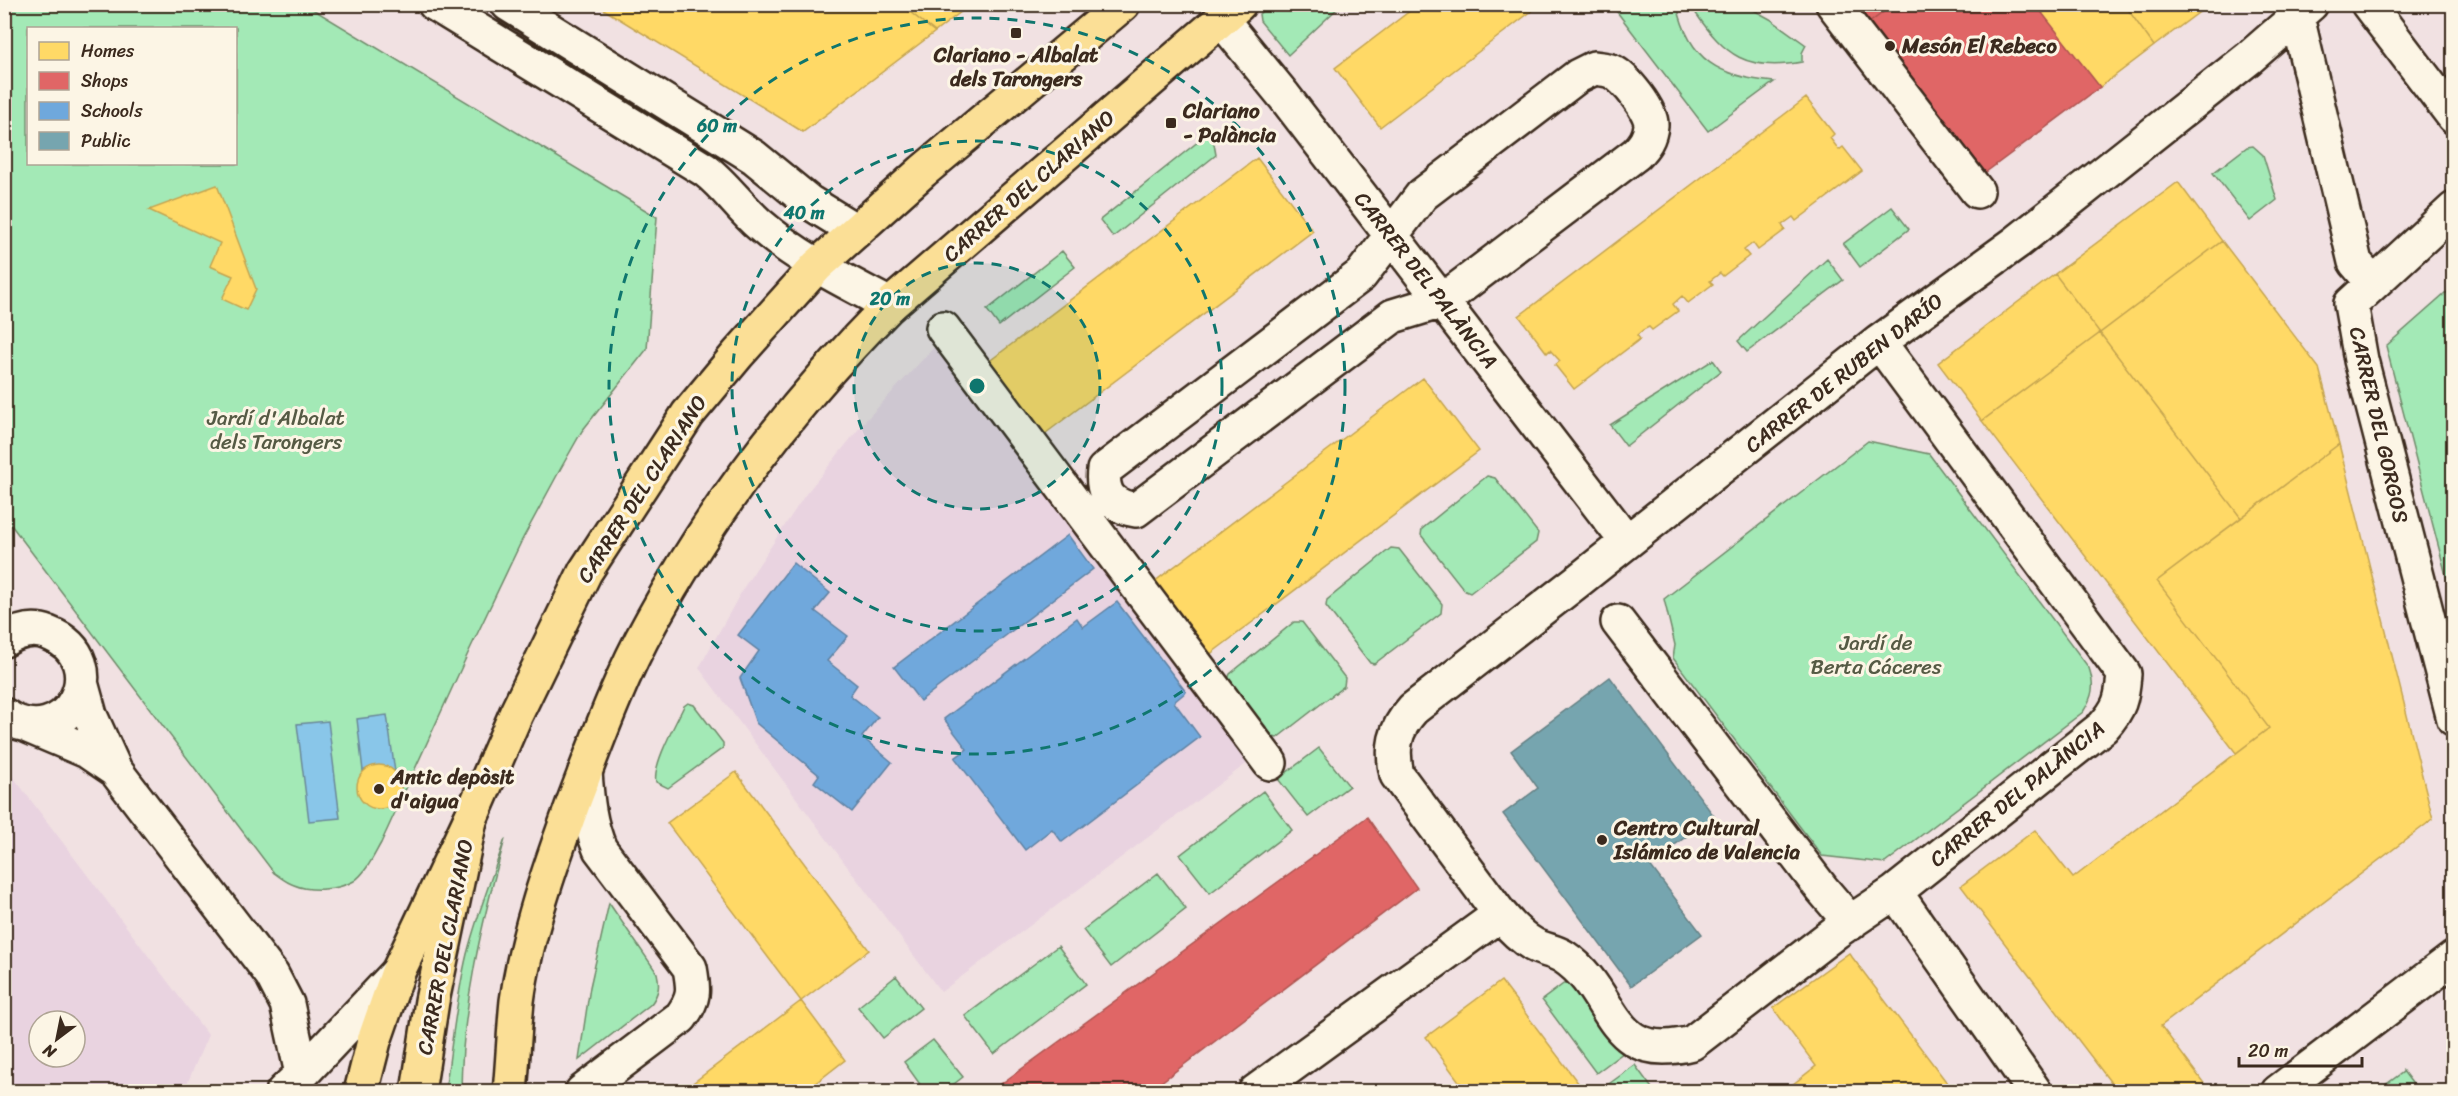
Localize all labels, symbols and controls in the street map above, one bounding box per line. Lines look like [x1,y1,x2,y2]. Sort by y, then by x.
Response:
marker: Clariano - Albalat dels Tarongers [1009,26,1023,40]
legend [27,27,237,165]
place label: Mesón El Rebeco [1901,27,2057,65]
text: Homes [81,35,135,67]
place label: Clariano - Albalat dels Tarongers [933,36,1099,98]
marker: Mesón El Rebeco [1883,39,1897,53]
text: Shops [81,65,128,97]
place label: Clariano - Palància [1182,92,1277,154]
text: Schools [81,95,143,127]
street label: CARRER DEL CLARIANO [934,100,1124,272]
text: 60 m [696,110,737,142]
marker: Clariano - Palància [1164,116,1178,130]
text: Public [81,125,131,157]
street label: CARRER DEL PALÀNCIA [1344,183,1508,377]
text: 40 m [782,197,825,229]
text: 20 m [869,283,910,315]
street label: CARRER DE RUBEN DARÍO [1736,283,1952,463]
street label: CARRER DEL GORGOS [2338,323,2420,527]
centre of rings [967,376,987,396]
street label: CARRER DEL CLARIANO [566,387,718,591]
park label: Jardí d'Albalat dels Tarongers [206,399,345,461]
park label: Jardí de Berta Cáceres [1810,624,1942,686]
street label: CARRER DEL PALÀNCIA [1921,711,2113,877]
place label: Antic depòsit d'aigua [390,758,515,820]
marker: Antic depòsit d'aigua [372,782,386,796]
place label: Centro Cultural Islámico de Valencia [1613,809,1801,871]
marker: Centro Cultural Islámico de Valencia [1595,833,1609,847]
street label: CARRER DEL CLARIANO [405,836,485,1058]
north arrow [27,1009,87,1069]
scale bar [2239,1030,2362,1068]
text: 20 m [2248,1035,2288,1067]
text: N [36,1036,63,1067]

